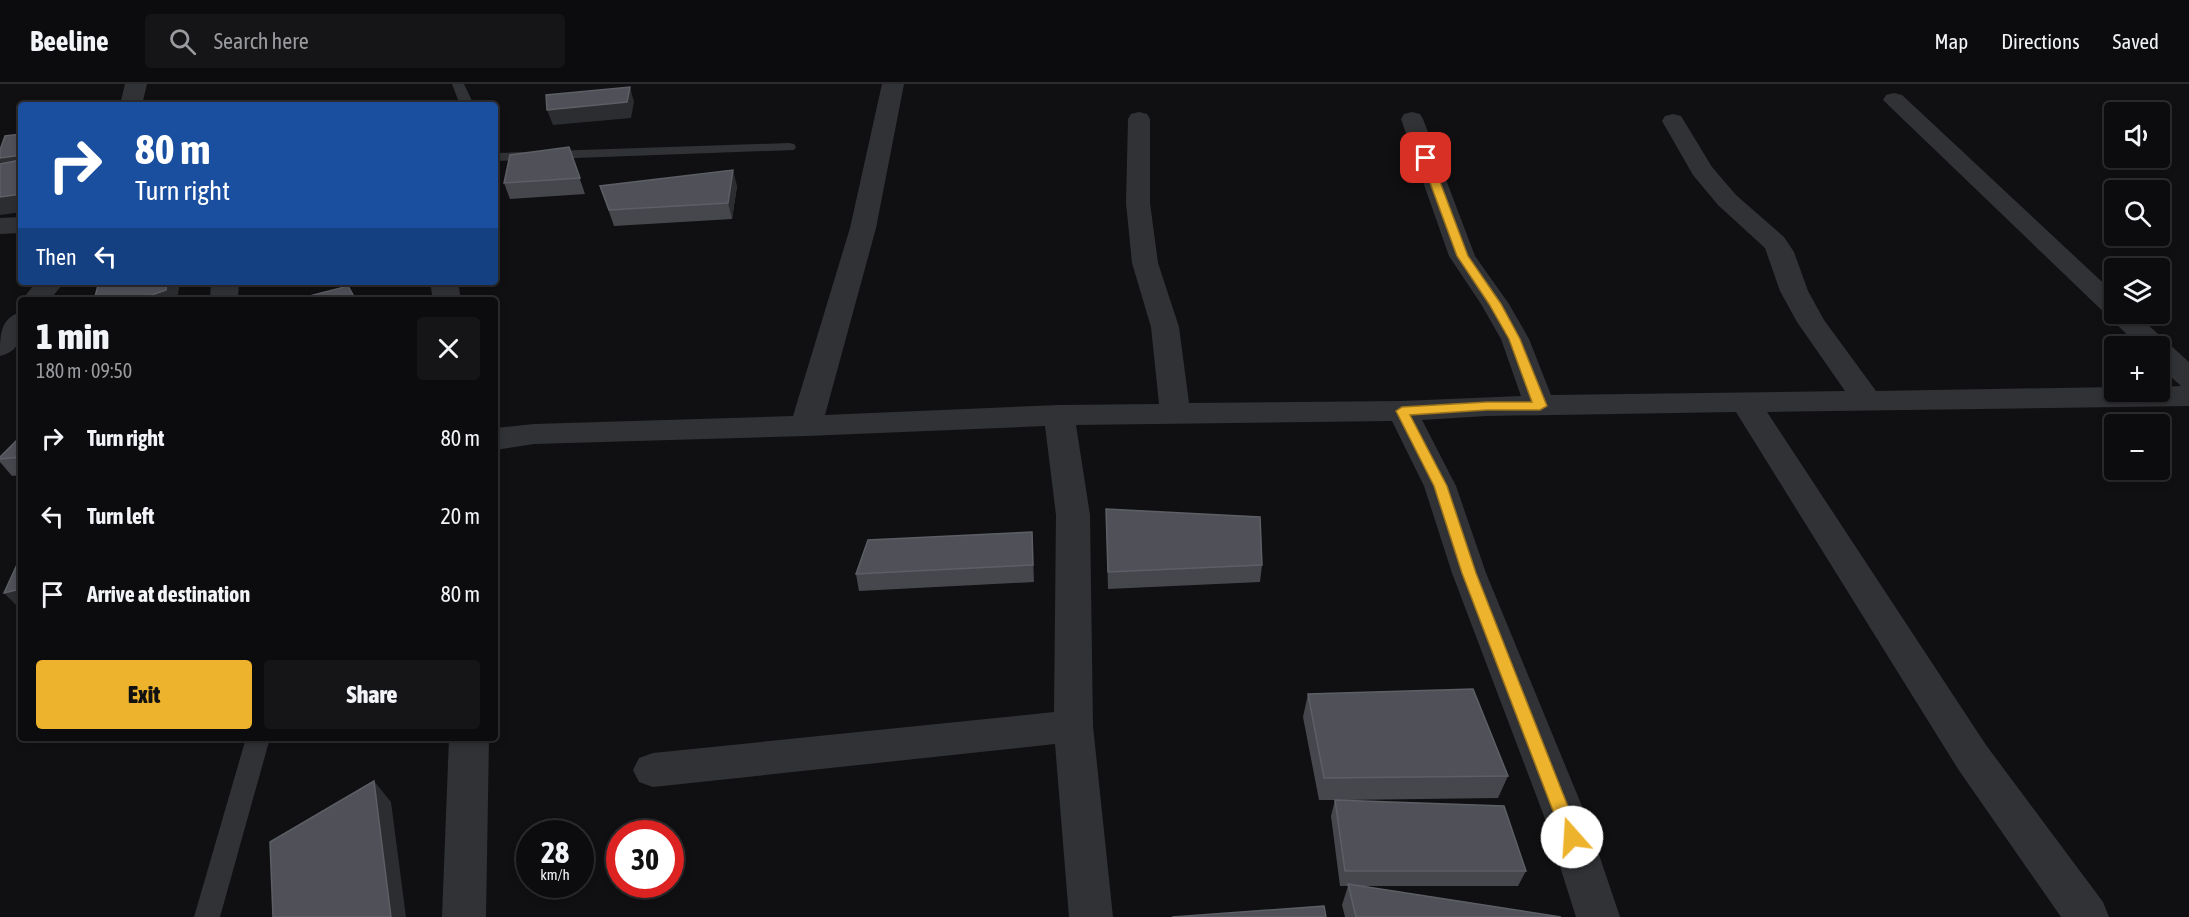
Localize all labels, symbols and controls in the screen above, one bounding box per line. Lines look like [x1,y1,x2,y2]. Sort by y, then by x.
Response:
search box [145,14,565,68]
text: Beeline [30,25,109,57]
icon: search [166,25,199,58]
text: Search here [214,28,309,54]
text: Map [1934,29,1968,53]
text: Directions [2001,29,2080,53]
text: Saved [2113,29,2159,53]
map controls [2104,102,2170,480]
button: sound [2104,102,2170,168]
text: 80 m [135,125,210,173]
icon: right [36,126,114,204]
pin [1400,132,1451,183]
icon: arrive [1409,141,1442,174]
text: Turn right [135,175,230,206]
button: search [2104,180,2170,246]
icon: left [89,240,122,273]
text: Then [36,244,77,270]
button: layers [2104,258,2170,324]
text: 1 min [36,315,110,357]
button: close [417,317,480,380]
button: + [2104,336,2170,402]
text: 180 m · 09:50 [36,359,132,382]
button: − [2104,414,2170,480]
icon: right [36,422,69,455]
text: Turn right [87,425,164,451]
text: 80 m [440,425,480,451]
icon: left [36,500,69,533]
text: Turn left [87,503,154,529]
text: 20 m [440,503,480,529]
icon: arrive [36,578,69,611]
text: Arrive at destination [87,581,250,607]
text: 80 m [440,581,480,607]
button: Exit [36,660,252,729]
button: Share [264,660,480,729]
position arrow [1540,805,1604,869]
speed limit sign: 30 [606,820,684,898]
text: 28 [541,835,569,869]
text: km/h [540,866,570,883]

